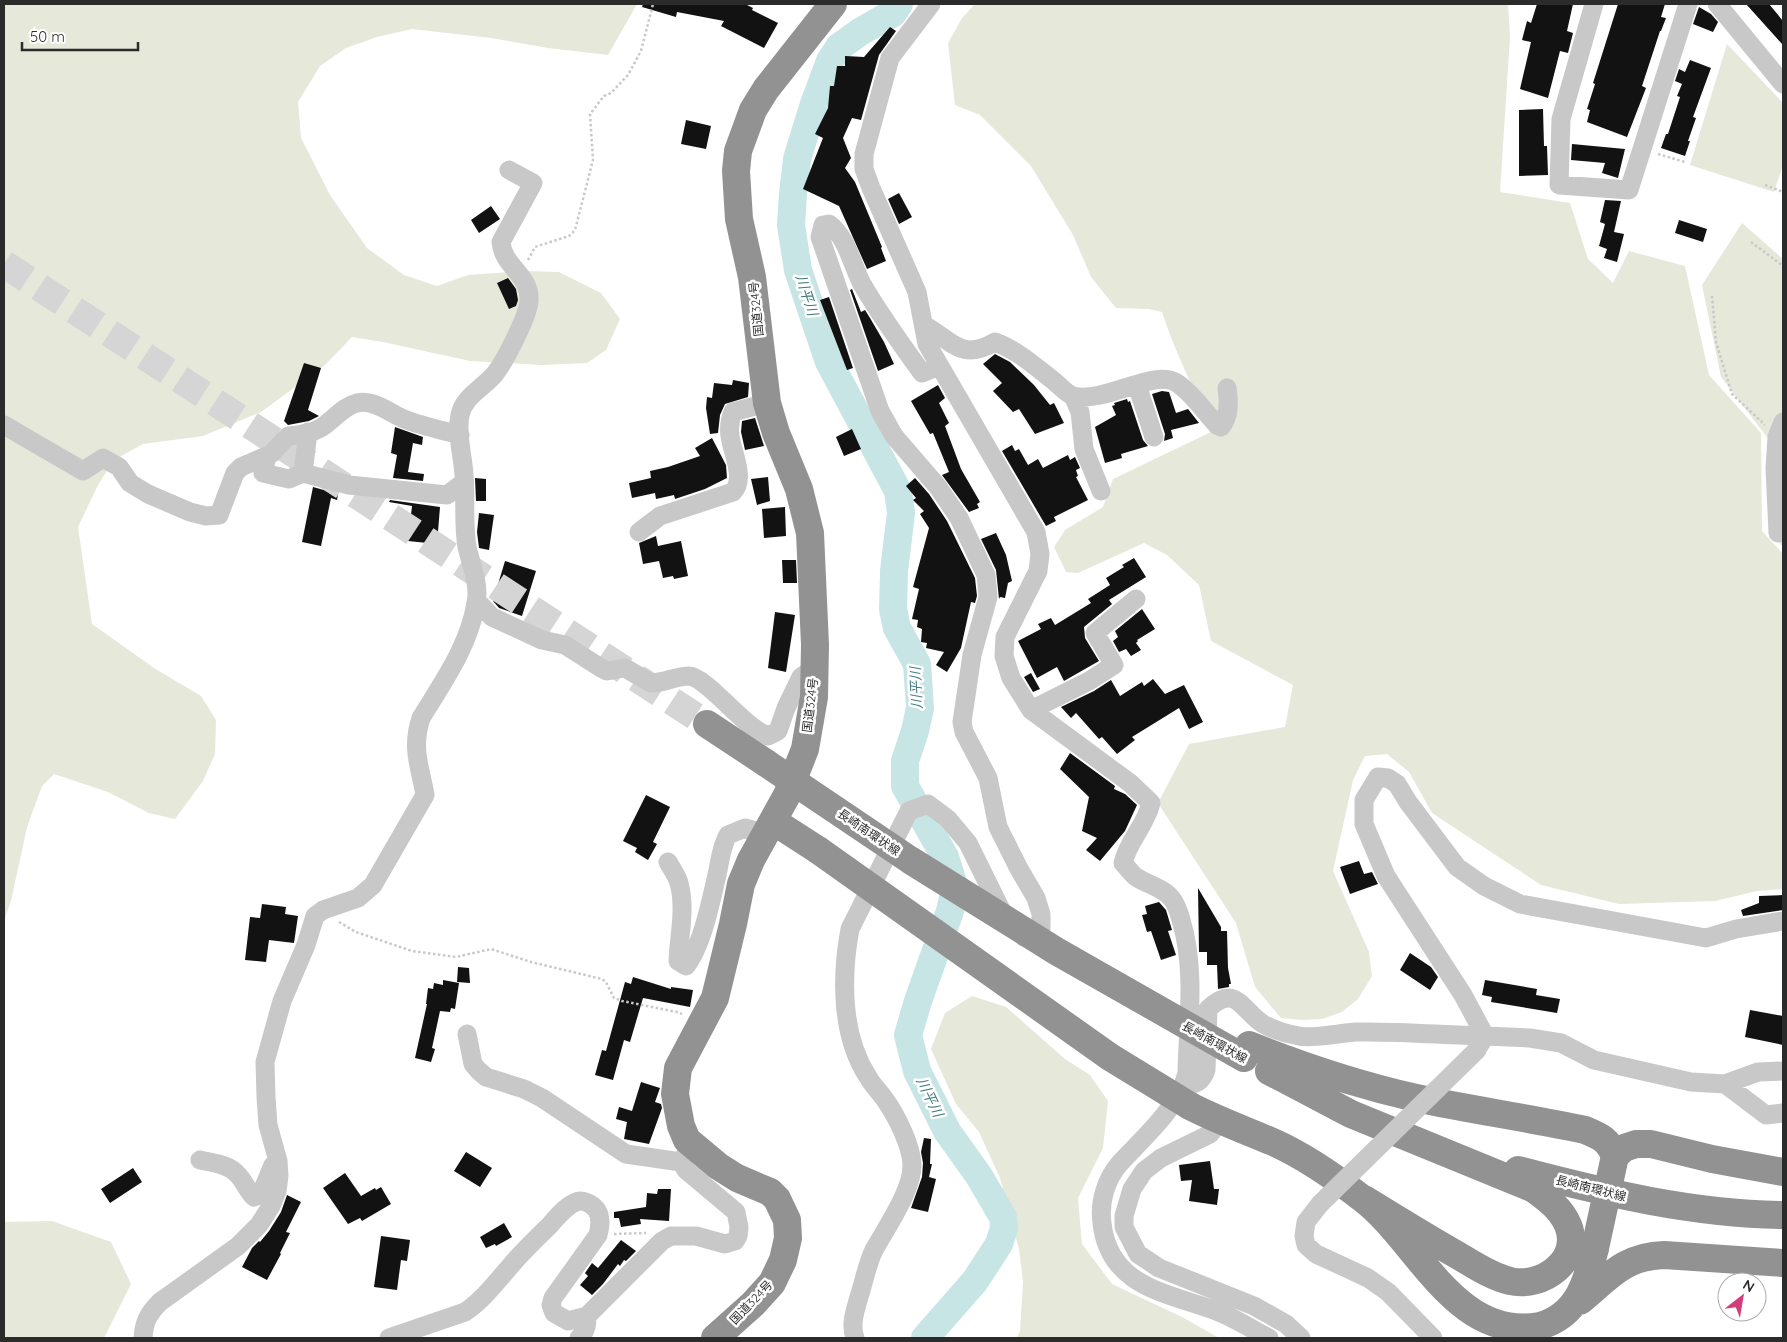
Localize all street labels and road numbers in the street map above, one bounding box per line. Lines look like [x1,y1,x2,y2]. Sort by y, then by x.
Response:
street label: 国道324号 [746,281,766,337]
street label: 国道324号 [799,677,821,733]
street label: 長崎南環状線 [835,806,903,858]
street label: 長崎南環状線 [1180,1018,1250,1066]
street label: 長崎南環状線 [1554,1172,1628,1204]
street label: 国道324号 [726,1277,776,1327]

